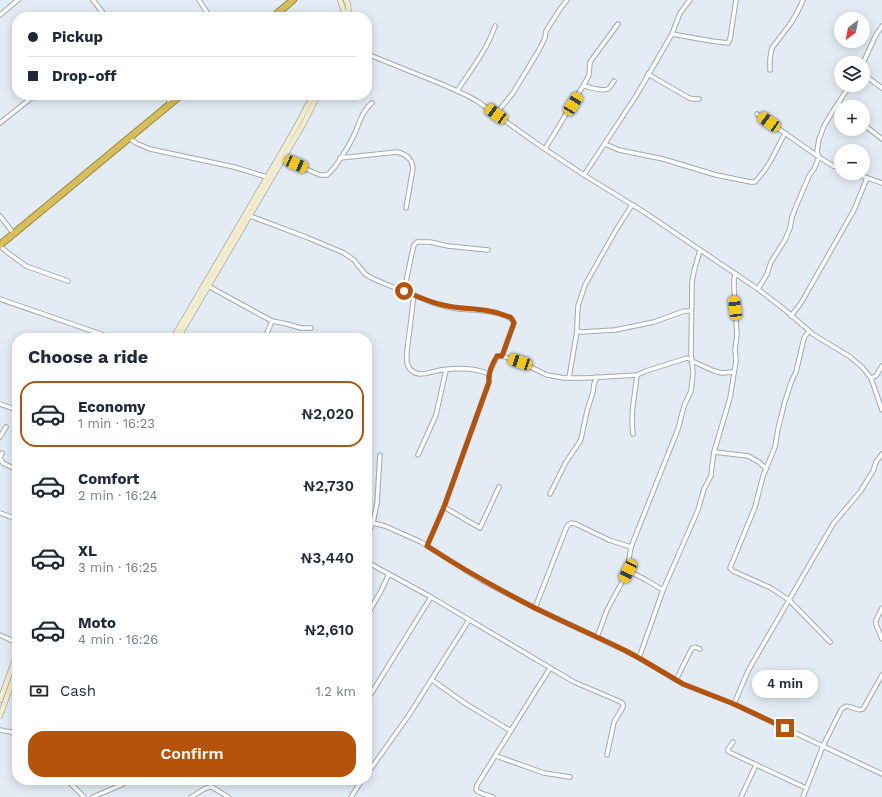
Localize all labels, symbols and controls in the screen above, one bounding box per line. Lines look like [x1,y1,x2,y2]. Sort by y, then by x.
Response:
north arrow [834,12,870,48]
map controls [834,12,870,180]
text: Pickup [52,28,103,46]
button: layers [834,56,870,92]
text: Drop-off [52,67,117,85]
car [562,91,584,117]
button: + [834,100,870,136]
car [483,102,509,126]
car [756,110,782,134]
button: − [834,144,870,180]
car [283,154,309,174]
route start [395,282,413,300]
car [728,295,742,321]
text: Choose a ride [28,346,148,367]
car [507,353,533,371]
icon: car [30,396,66,432]
text: Economy [78,398,145,416]
text: ₦2,020 [301,405,354,423]
text: 1 min · 16:23 [78,416,155,431]
icon: car [30,468,66,504]
text: Comfort [78,470,139,488]
text: ₦2,730 [303,477,354,495]
text: 2 min · 16:24 [78,488,157,503]
icon: car [30,540,66,576]
text: XL [78,542,97,560]
text: ₦3,440 [301,549,354,567]
car [617,558,639,584]
text: 3 min · 16:25 [78,560,157,575]
icon: car [30,612,66,648]
text: Moto [78,614,116,632]
text: ₦2,610 [304,621,354,639]
text: 4 min · 16:26 [78,632,158,647]
callout: 4 min [752,670,818,698]
text: 4 min [767,676,803,691]
icon: cash [28,680,50,702]
text: Cash [60,682,96,700]
text: 1.2 km [316,684,356,699]
route end [776,719,794,737]
button: Confirm [28,731,356,777]

